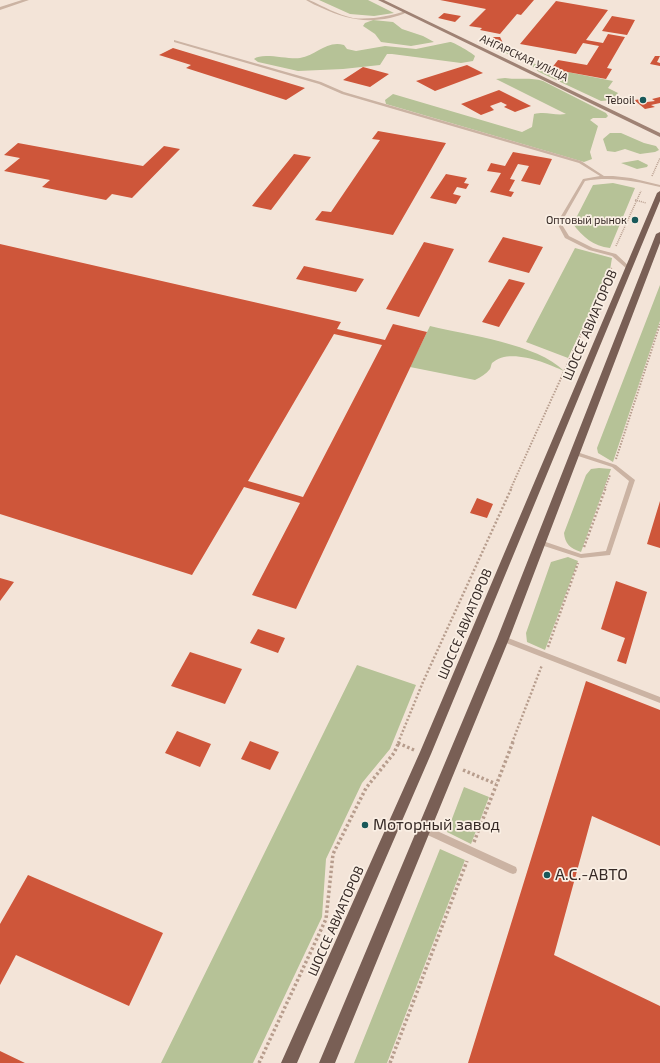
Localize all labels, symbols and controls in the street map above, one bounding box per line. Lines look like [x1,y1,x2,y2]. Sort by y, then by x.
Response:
street label: АНГАРСКАЯ УЛИЦА [478,32,570,84]
place label: Teboil [605,93,635,107]
marker: Teboil [638,95,648,105]
place label: Оптовый рынок [546,213,627,227]
marker: Оптовый рынок [630,215,640,225]
street label: ШОССЕ АВИАТОРОВ [560,267,620,383]
street label: ШОССЕ АВИАТОРОВ [435,566,495,682]
place label: Моторный завод [373,815,500,835]
marker: Моторный завод [360,820,370,830]
street label: ШОССЕ АВИАТОРОВ [305,864,367,978]
place label: А.С.-АВТО [555,865,628,885]
marker: А.С.-АВТО [542,870,552,880]

